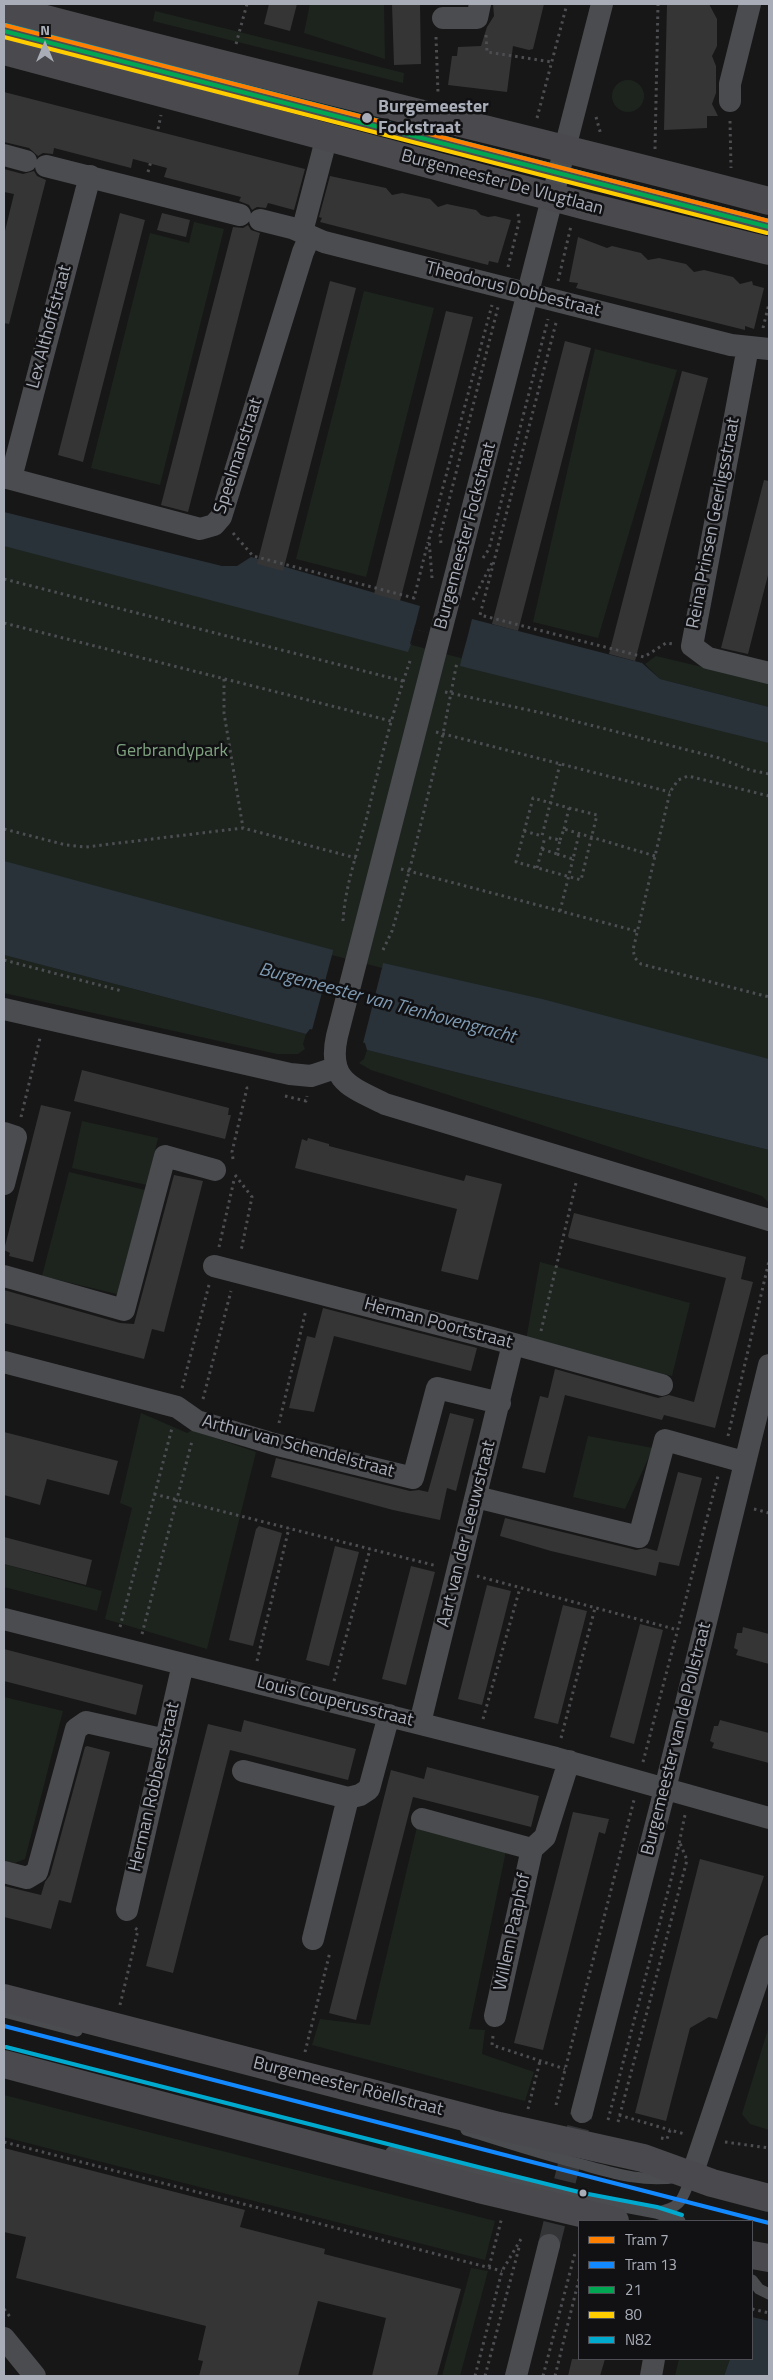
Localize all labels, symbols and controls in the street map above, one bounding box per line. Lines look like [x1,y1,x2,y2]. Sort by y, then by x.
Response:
text: N [40,19,50,40]
north arrow [20,20,70,70]
place label: Burgemeester Fockstraat [378,97,489,140]
marker: Burgemeester Fockstraat [360,111,374,125]
street label: Burgemeester De Vlugtlaan [398,146,606,220]
street label: Theodorus Dobbestraat [423,258,603,322]
street label: Lex Althoffstraat [23,263,77,391]
street label: Speelmanstraat [210,395,268,517]
street label: Reina Prinsen Geerligsstraat [683,416,745,630]
street label: Burgemeester Fockstraat [431,440,501,632]
park label: Gerbrandypark [116,741,228,763]
water label: Burgemeester van Tienhovengracht [256,959,518,1049]
street label: Herman Poortstraat [362,1294,514,1354]
street label: Arthur van Schendelstraat [200,1411,396,1483]
street label: Aart van der Leeuwstraat [433,1439,501,1629]
street label: Burgemeester van de Pollstraat [638,1620,716,1858]
street label: Louis Couperusstraat [255,1672,415,1732]
street label: Herman Robbersstraat [125,1700,185,1874]
street label: Willem Paaphof [490,1871,536,1993]
street label: Burgemeester Röellstraat [251,2053,445,2121]
unlabelled marker [578,2188,588,2198]
legend [578,2220,753,2360]
text: Tram 7 [625,2228,669,2251]
text: Tram 13 [625,2253,677,2276]
text: 21 [625,2278,642,2301]
text: 80 [625,2303,642,2326]
text: N82 [625,2328,652,2351]

